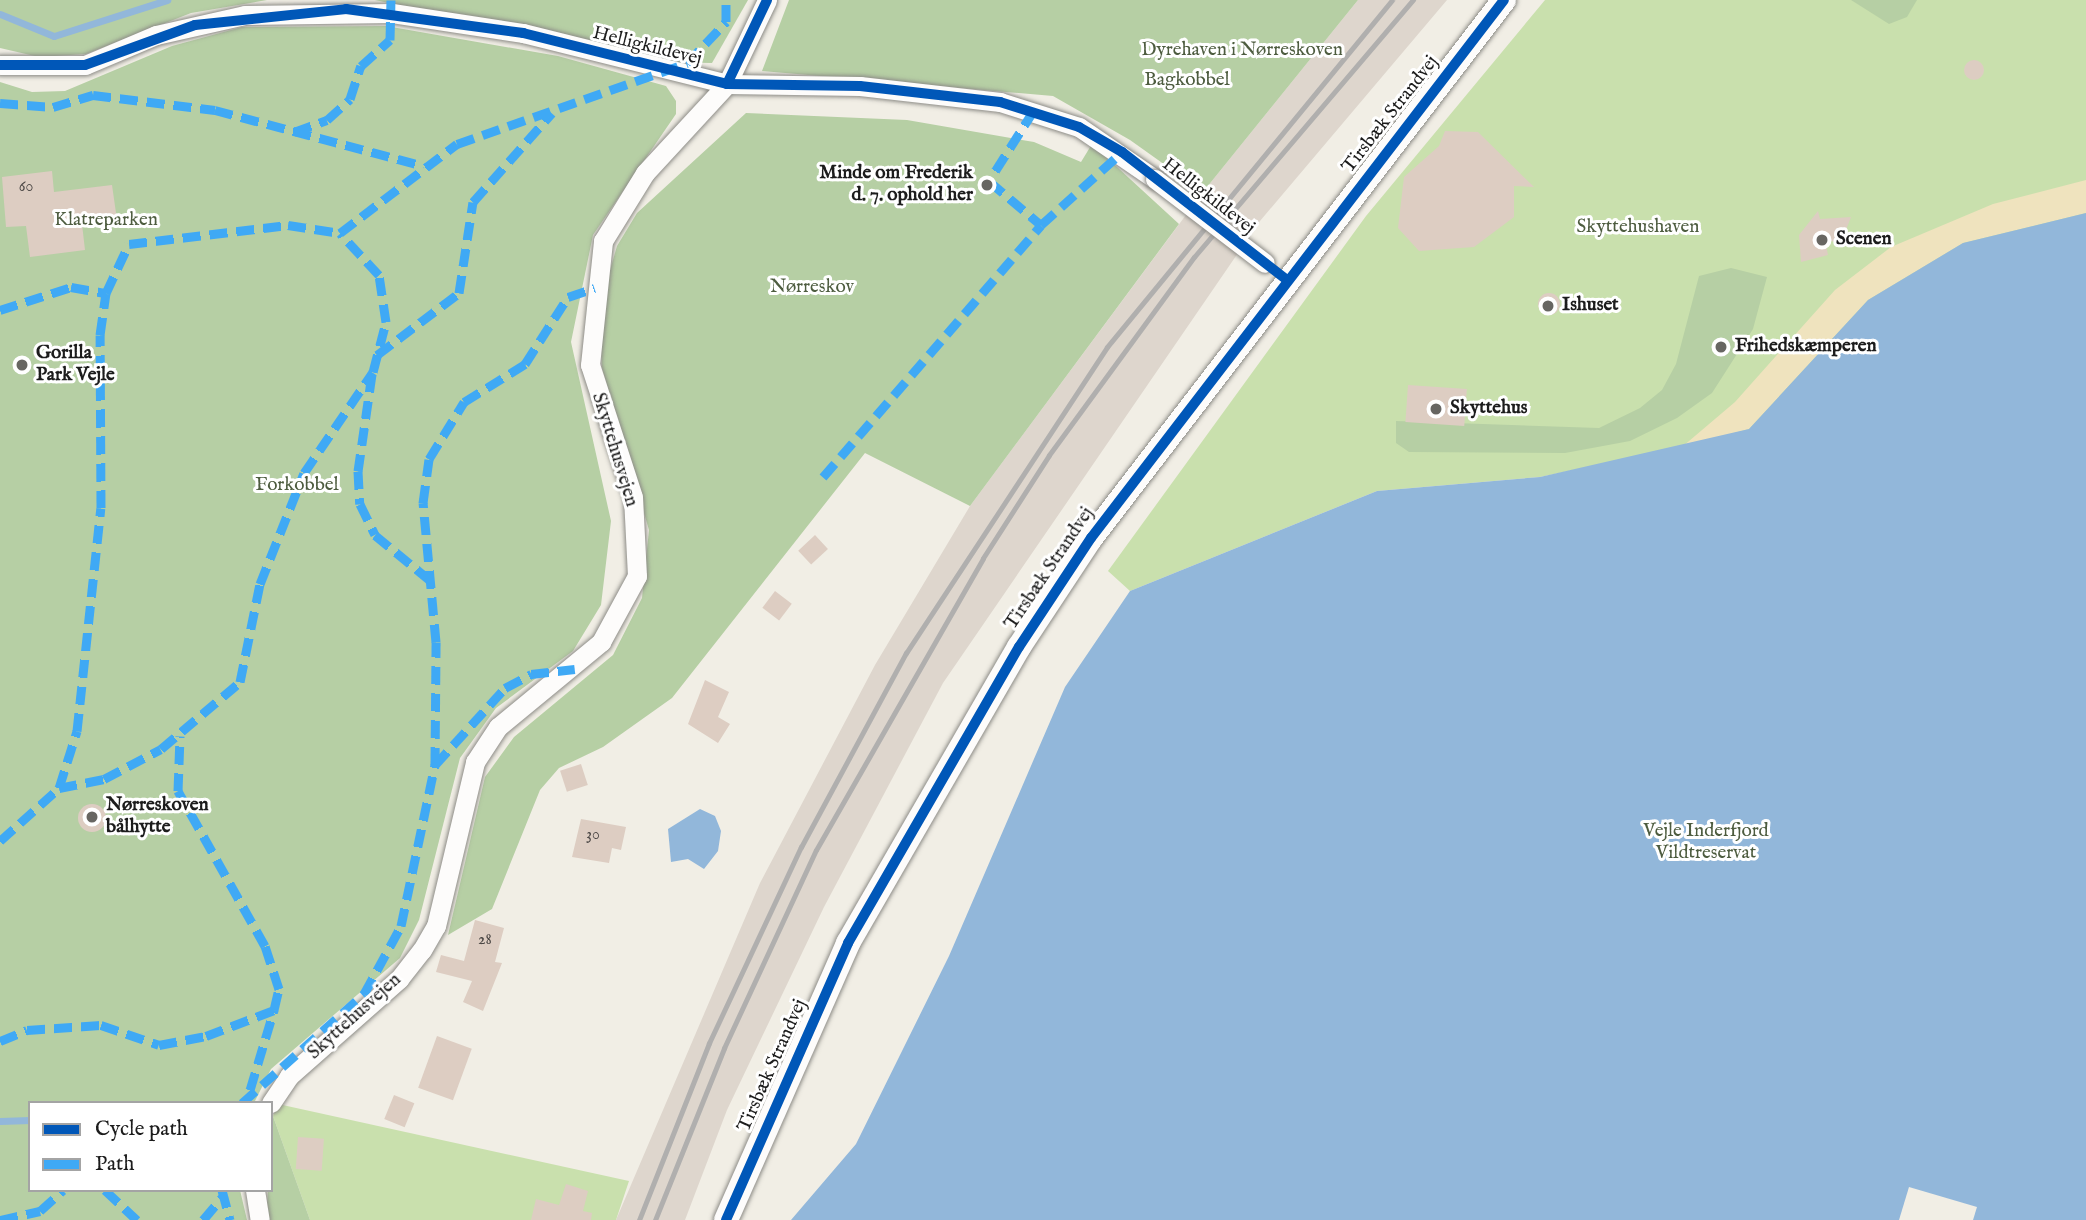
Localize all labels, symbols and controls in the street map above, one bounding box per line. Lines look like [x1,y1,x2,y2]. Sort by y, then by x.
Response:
street label: Helligkildevej [590,22,704,72]
park label: Dyrehaven i Nørreskoven [1141,40,1343,62]
street label: Tirsbæk Strandvej [1338,52,1444,178]
park label: Bagkobbel [1144,70,1230,92]
street label: Helligkildevej [1157,154,1259,240]
place label: Minde om Frederik d. 7. ophold her [819,163,973,207]
house number: 60 [19,177,33,197]
marker: Minde om Frederik d. 7. ophold her [979,177,995,193]
park label: Klatreparken [54,210,158,232]
park label: Skyttehushaven [1577,217,1699,239]
place label: Scenen [1836,229,1892,251]
marker: Scenen [1814,232,1830,248]
park label: Nørreskov [770,277,854,299]
place label: Ishuset [1562,295,1619,317]
marker: Ishuset [1540,298,1556,314]
place label: Frihedskæmperen [1735,336,1877,358]
marker: Frihedskæmperen [1713,339,1729,355]
place label: Gorilla Park Vejle [36,343,115,387]
marker: Gorilla Park Vejle [14,357,30,373]
street label: Skyttehusvejen [586,390,642,510]
place label: Skyttehus [1450,398,1528,420]
marker: Skyttehus [1428,401,1444,417]
park label: Forkobbel [255,475,339,497]
street label: Tirsbæk Strandvej [1001,503,1099,635]
place label: Nørreskoven bålhytte [106,795,209,839]
marker: Nørreskoven bålhytte [84,809,100,825]
park label: Vejle Inderfjord Vildtreservat [1643,821,1769,865]
house number: 30 [586,825,600,845]
house number: 28 [478,930,492,950]
street label: Skyttehusvejen [304,969,406,1065]
street label: Tirsbæk Strandvej [734,996,812,1136]
legend [28,1101,273,1192]
text: Cycle path [95,1116,188,1143]
text: Path [95,1151,134,1178]

